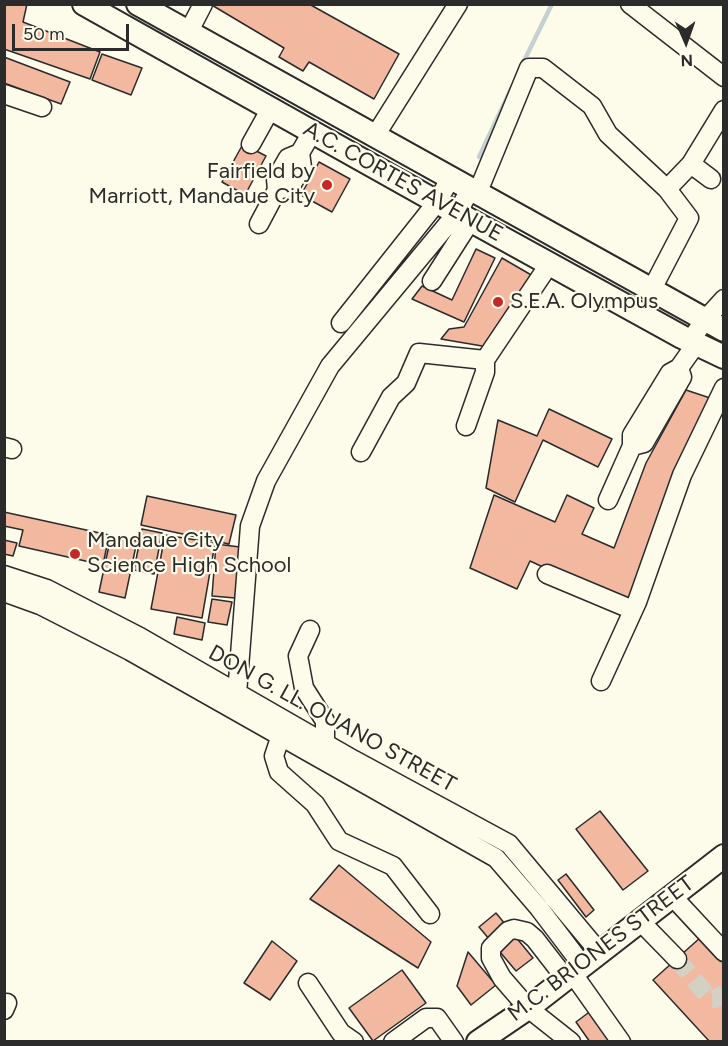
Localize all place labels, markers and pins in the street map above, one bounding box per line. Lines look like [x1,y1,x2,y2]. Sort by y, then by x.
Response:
place label: Fairfield by Marriott, Mandaue City [89,159,315,210]
marker: Fairfield by Marriott, Mandaue City [320,178,334,192]
place label: S.E.A. Olympus [510,289,658,315]
marker: S.E.A. Olympus [491,295,505,309]
place label: Mandaue City Science High School [87,528,291,580]
marker: Mandaue City Science High School [68,547,82,561]

